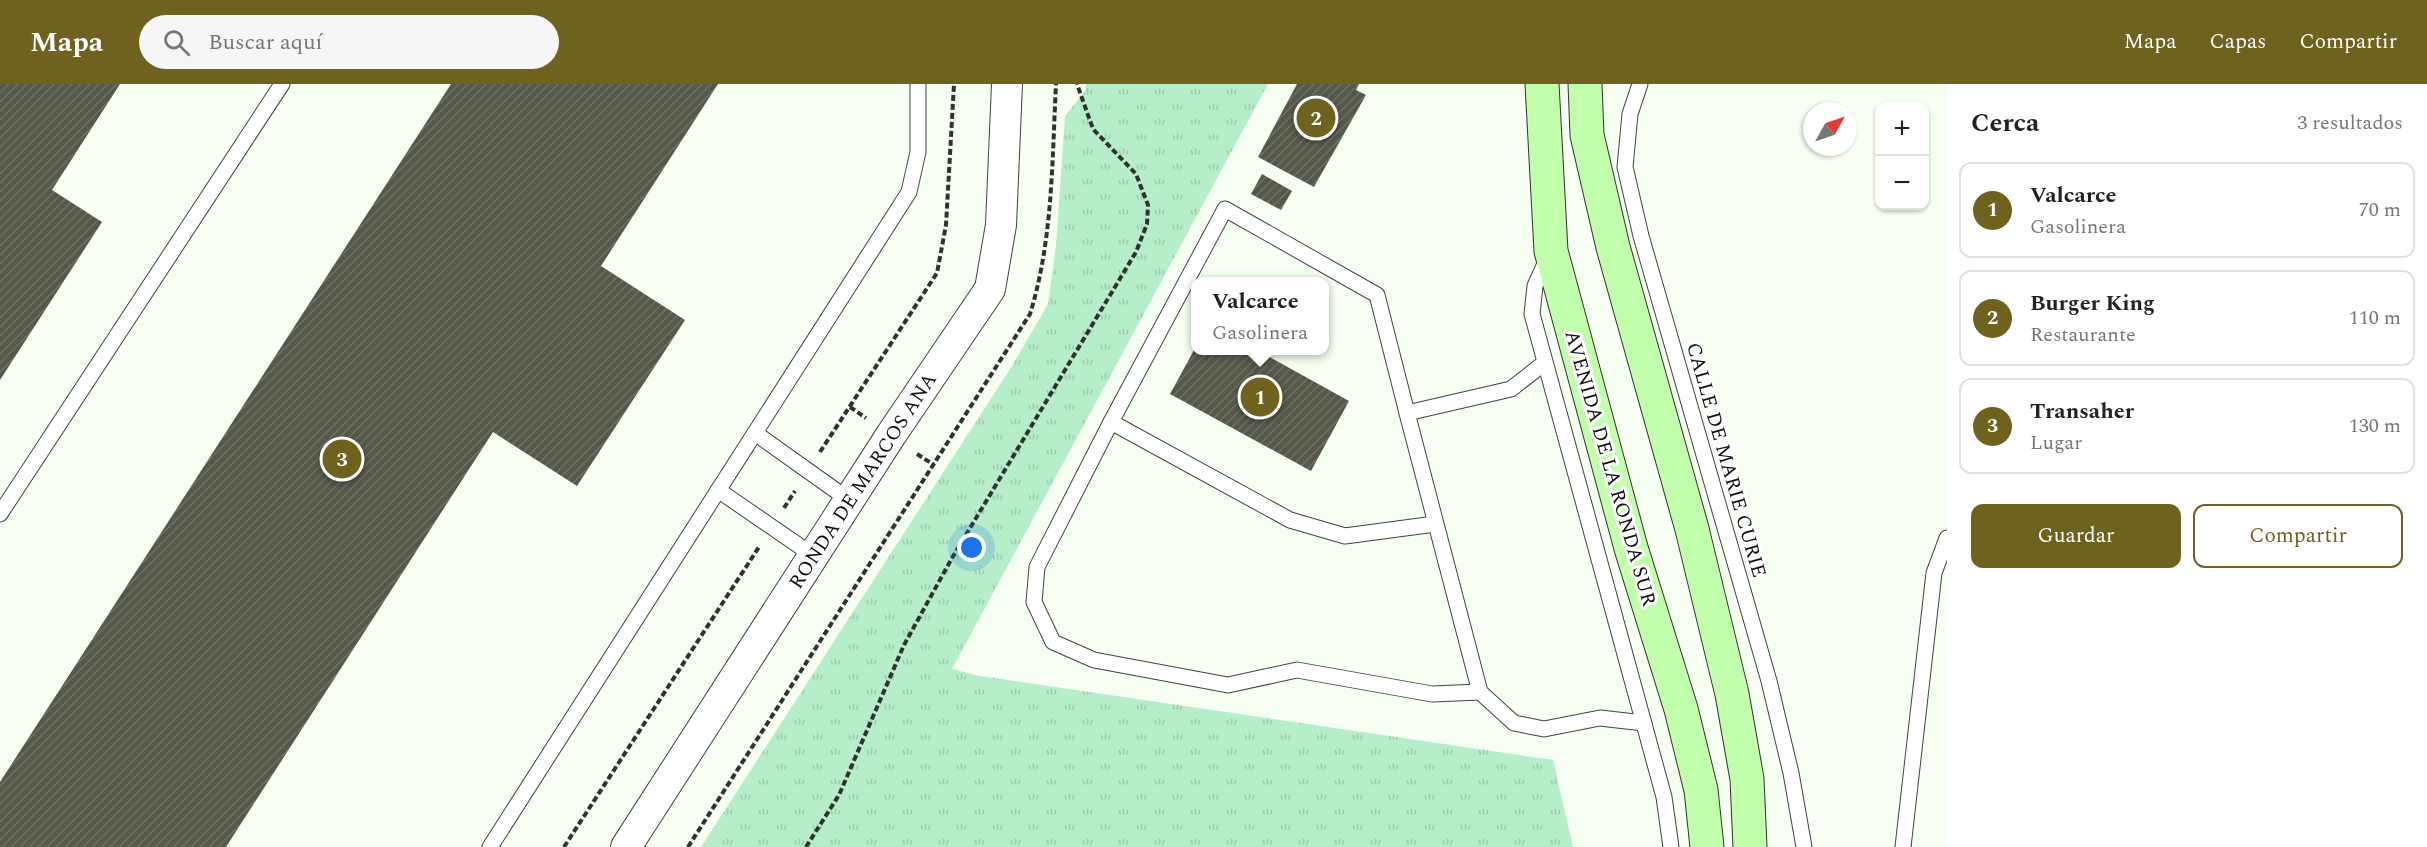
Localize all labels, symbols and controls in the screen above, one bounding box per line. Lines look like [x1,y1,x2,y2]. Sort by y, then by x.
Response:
search box [139,15,559,69]
text: Mapa [30,21,103,64]
icon: search [160,26,193,59]
text: Buscar aquí [208,26,322,59]
text: Mapa [2124,26,2177,58]
text: Capas [2210,26,2266,58]
text: Compartir [2299,26,2397,58]
pin: 2 [1296,96,1336,141]
north arrow [1803,102,1857,156]
map controls [1875,102,1929,210]
button: + [1875,102,1929,156]
text: Cerca [1971,103,2039,143]
text: 3 resultados [2297,108,2403,138]
button: − [1875,156,1929,210]
text: Valcarce [2030,179,2117,212]
text: 1 [1987,195,1998,225]
text: 70 m [2359,195,2401,225]
text: Gasolinera [2030,212,2126,242]
popup [1191,277,1329,355]
text: Valcarce [1212,285,1299,318]
text: Burger King [2030,287,2155,320]
text: 2 [1987,303,1998,333]
text: 110 m [2349,303,2401,333]
text: Gasolinera [1212,318,1308,348]
text: Restaurante [2030,320,2136,350]
street label: AVENIDA DE LA RONDA SUR [1556,327,1664,610]
street label: CALLE DE MARIE CURIE [1678,339,1774,581]
street label: RONDA DE MARCOS ANA [782,367,944,595]
pin: 1 [1240,374,1280,420]
text: Transaher [2030,395,2134,428]
text: 3 [1987,411,1998,441]
text: 130 m [2349,411,2401,441]
text: Lugar [2030,428,2082,458]
pin: 3 [322,436,362,482]
button: Guardar [1971,504,2181,568]
button: Compartir [2193,504,2403,568]
your location [957,533,986,562]

